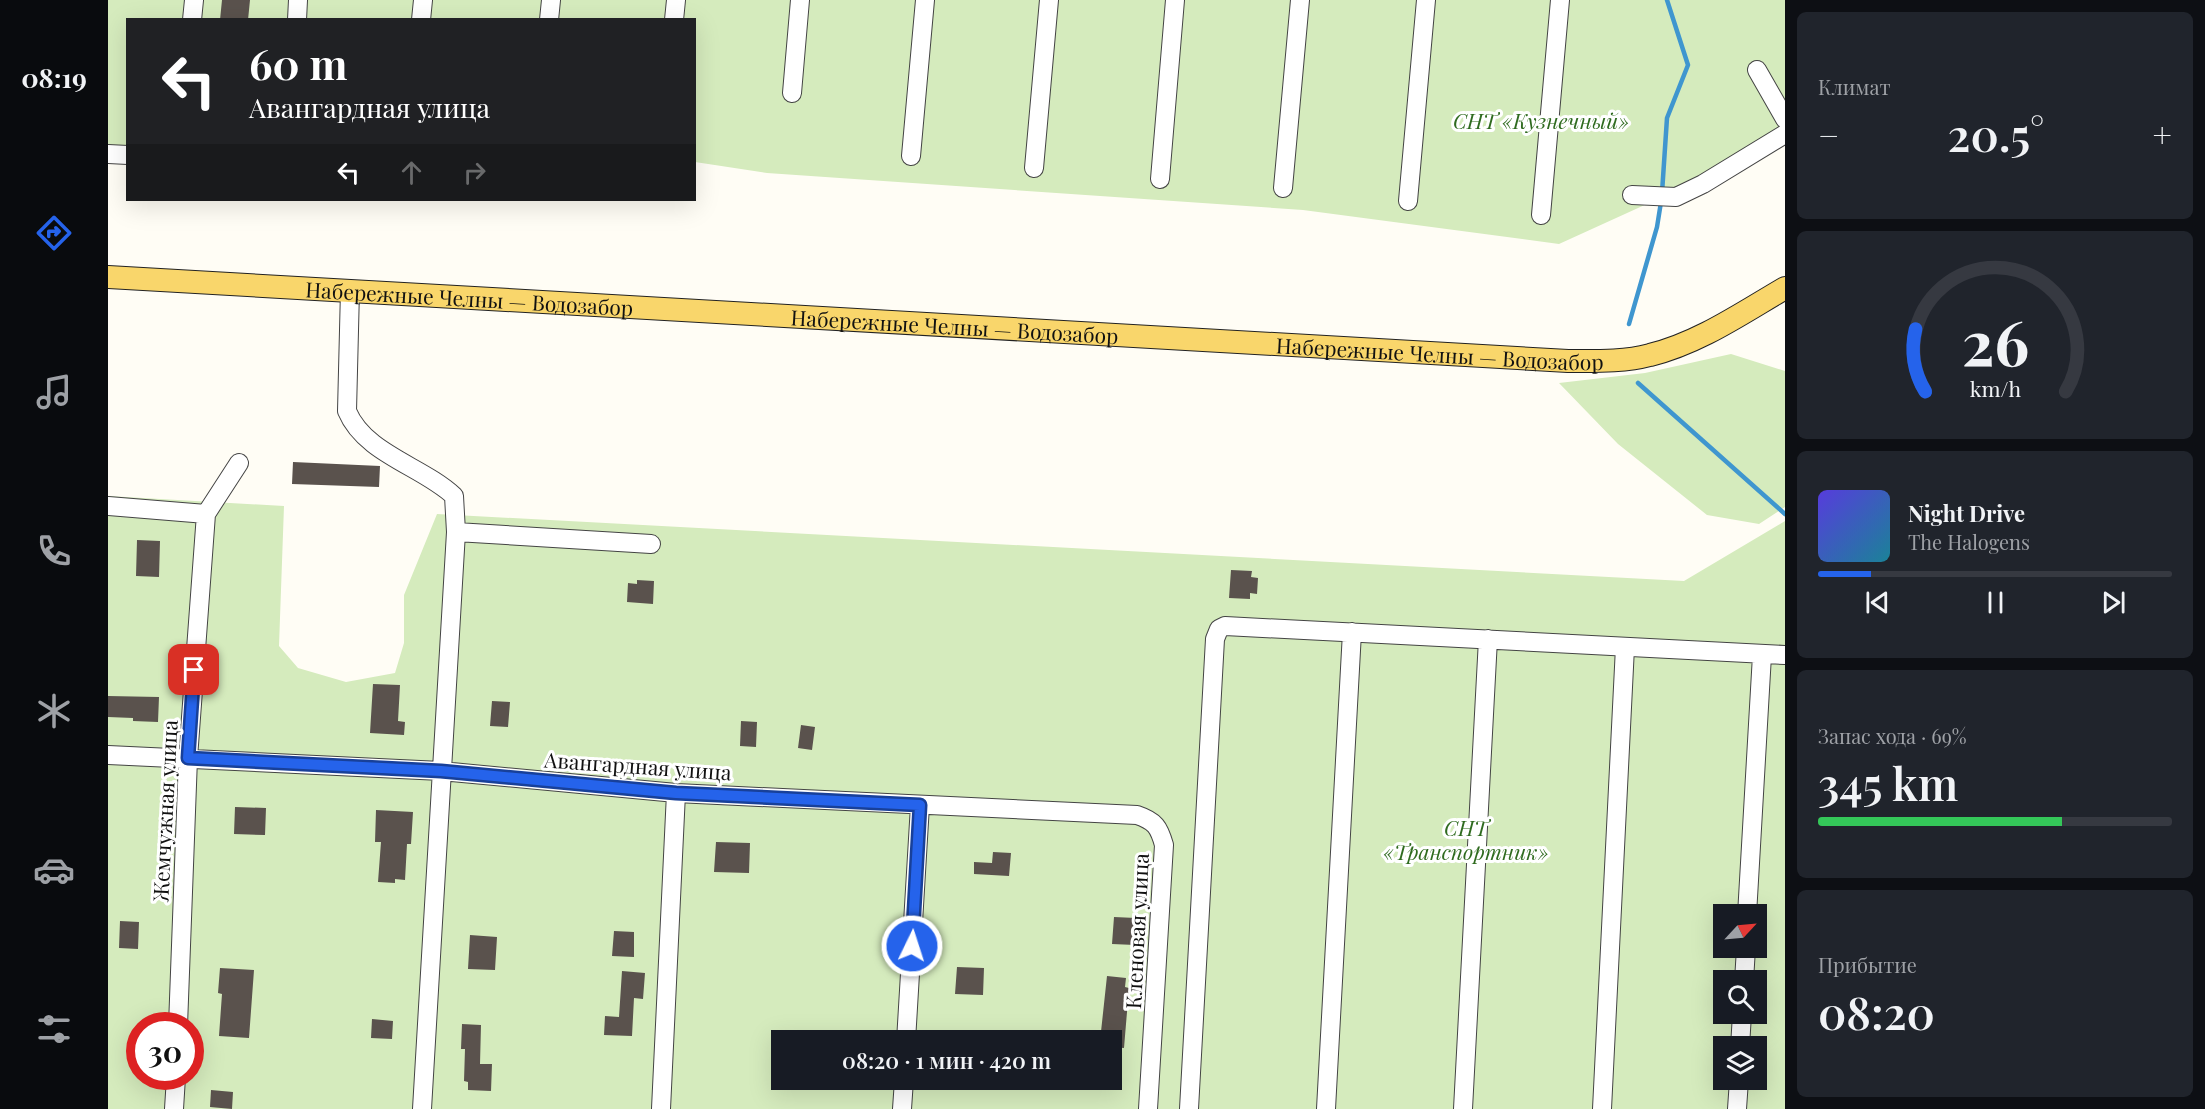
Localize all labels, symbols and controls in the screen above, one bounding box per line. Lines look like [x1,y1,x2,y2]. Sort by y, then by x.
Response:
text: 60 m [249,35,347,91]
icon: left [150,42,228,120]
text: 08:19 [21,59,87,95]
text: Климат [1818,73,1891,100]
text: Авангардная улица [249,89,490,125]
text: 20.5° [1948,103,2044,163]
park label: СНТ «Кузнечный» [1453,106,1629,134]
text: − [1818,112,1839,156]
text: + [2153,112,2172,156]
icon: left [332,156,365,189]
icon: ahead [395,156,428,189]
icon: right [458,156,491,189]
icon: directions [33,212,75,254]
street label: Набережные Челны — Водозабор [305,274,634,321]
text: 26 [1961,298,2029,382]
street label: Набережные Челны — Водозабор [790,302,1119,349]
street label: Набережные Челны — Водозабор [1275,330,1604,375]
icon: music [33,371,75,413]
text: km/h [1969,375,2021,403]
text: Night Drive [1908,498,2025,528]
text: The Halogens [1908,528,2030,555]
icon: phone [33,530,75,572]
icon: previous [1861,586,1894,619]
icon: pause [1979,586,2012,619]
icon: next [2097,586,2130,619]
pin [168,644,219,695]
icon: arrive [177,653,210,686]
icon: climate [33,690,75,732]
street label: Жемчужная улица [145,719,183,903]
text: Запас хода · 69% [1818,722,1967,749]
street label: Авангардная улица [543,744,733,786]
text: 345 km [1818,752,1958,812]
park label: СНТ «Транспортник» [1383,813,1549,865]
icon: car [33,849,75,891]
street label: Кленовая улица [1118,852,1154,1010]
north arrow [1713,904,1767,958]
map controls [1713,904,1767,1090]
position arrow [880,914,944,978]
text: Прибытие [1818,951,1917,978]
button: search [1713,970,1767,1024]
text: 08:20 [1818,981,1935,1041]
icon: filters [33,1008,75,1050]
speed limit sign: 30 [126,1012,204,1090]
button: layers [1713,1036,1767,1090]
text: 08:20 · 1 мин · 420 m [842,1045,1051,1075]

